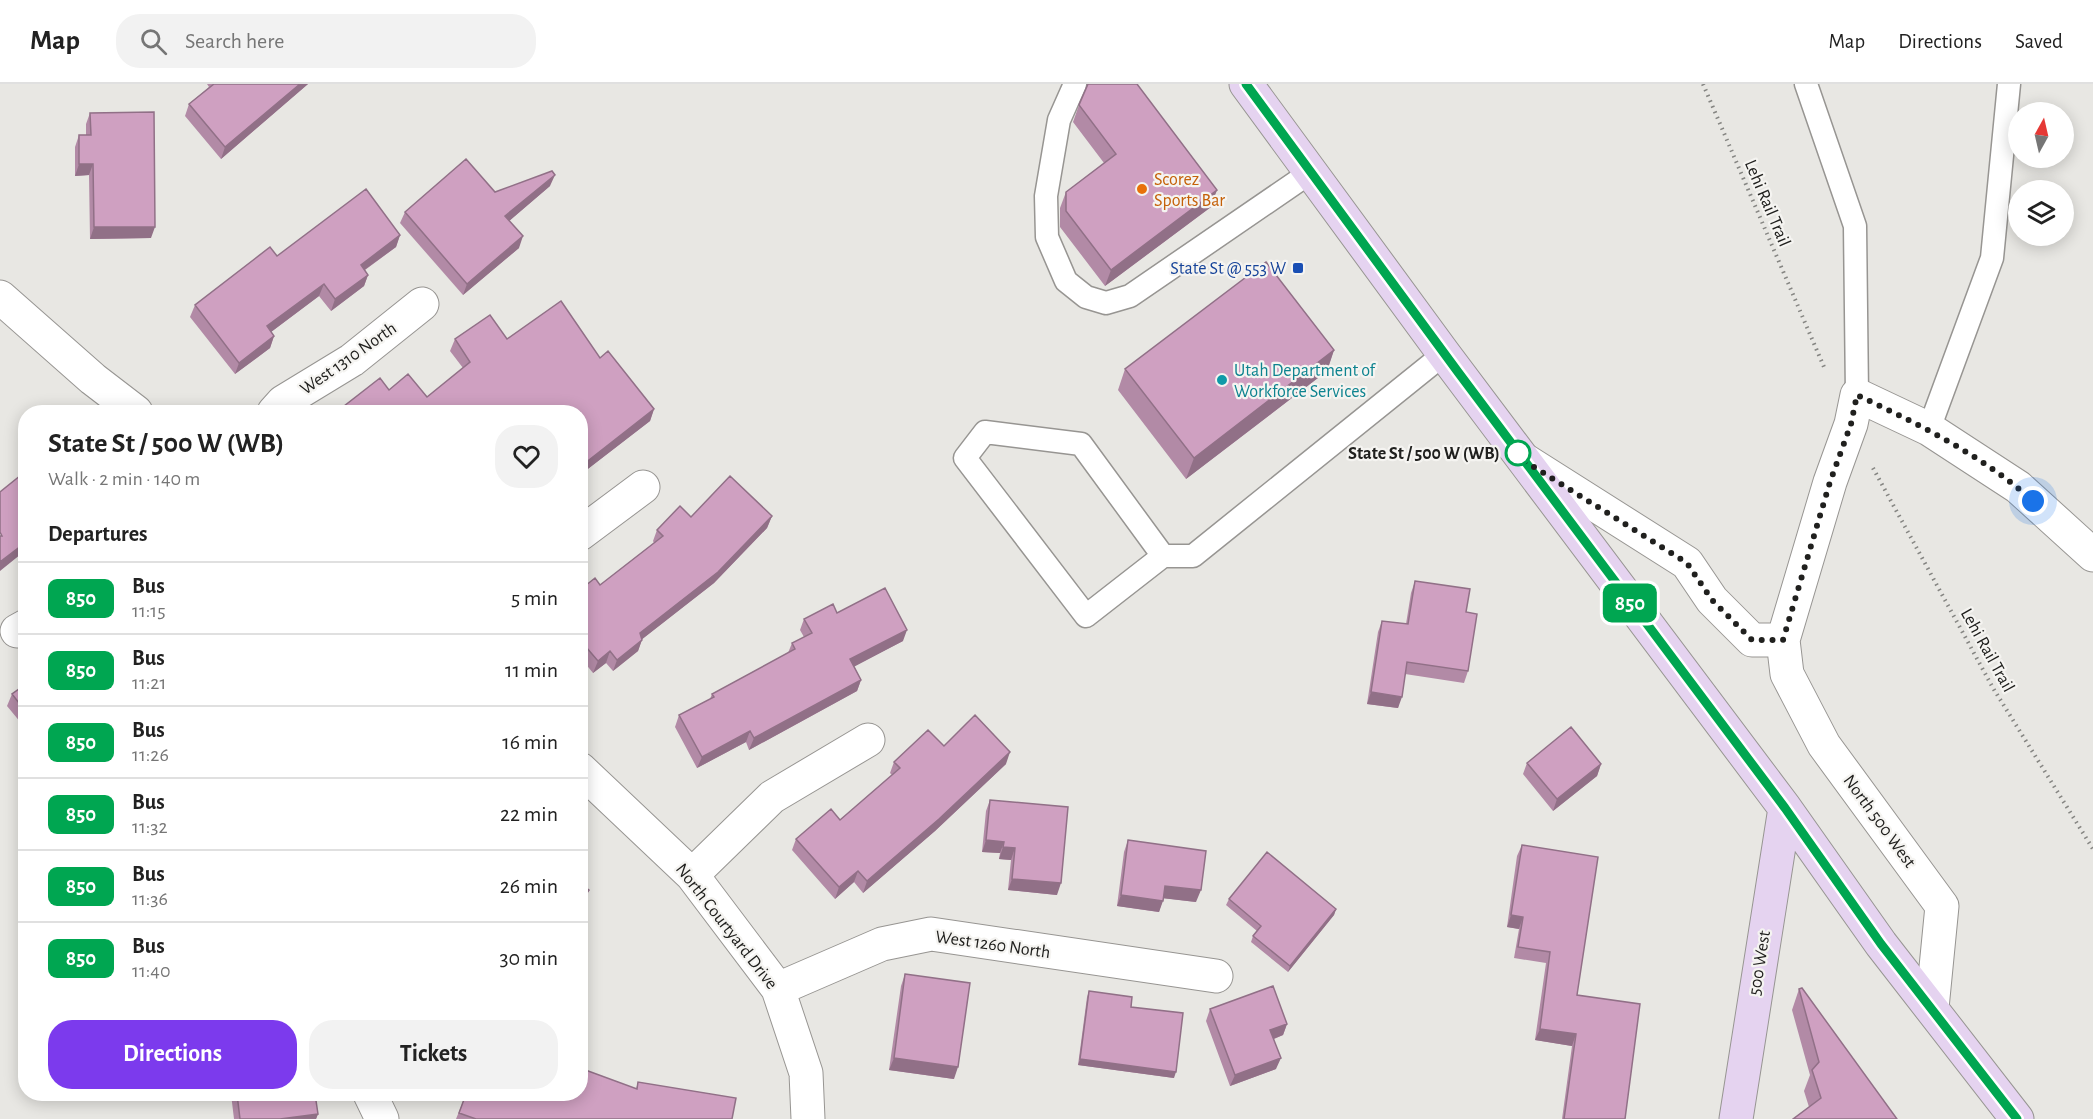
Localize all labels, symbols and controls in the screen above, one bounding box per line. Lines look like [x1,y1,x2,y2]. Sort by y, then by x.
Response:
search box [116,14,536,68]
icon: search [137,25,170,58]
text: Map [30,27,80,55]
text: Search here [185,30,284,52]
text: Map [1829,31,1865,52]
text: Directions [1898,31,1982,52]
text: Saved [2015,31,2063,52]
north arrow [2008,102,2074,168]
map controls [2008,102,2074,246]
street label: Lehi Rail Trail [1741,157,1793,249]
place label: Scorez Sports Bar [1154,171,1225,210]
button: layers [2008,180,2074,246]
marker: Scorez Sports Bar [1135,182,1149,196]
place label: State St @ 553 W [1170,260,1286,278]
marker: State St @ 553 W [1291,261,1305,275]
street label: West 1310 North [297,319,400,399]
place label: Utah Department of Workforce Services [1234,362,1377,401]
marker: Utah Department of Workforce Services [1215,373,1229,387]
button: heart [495,425,558,488]
text: State St / 500 W (WB) [48,430,284,458]
marker: State St / 500 W (WB) [1505,440,1531,466]
place label: State St / 500 W (WB) [1348,445,1500,463]
text: Walk · 2 min · 140 m [48,469,200,489]
your location [2018,486,2048,516]
text: Departures [48,523,148,545]
text: Bus [132,575,165,597]
line badge: 850 [1596,584,1664,622]
text: 5 min [511,587,558,609]
text: 850 [66,588,96,609]
text: 850 [1615,593,1645,614]
text: 11:15 [132,601,166,621]
street label: Lehi Rail Trail [1957,606,2017,695]
text: Bus [132,647,165,669]
text: 11 min [505,659,558,681]
text: 850 [66,660,96,681]
text: 11:21 [132,673,166,693]
text: Bus [132,719,165,741]
text: 16 min [502,731,558,753]
text: 850 [66,732,96,753]
text: 11:26 [132,745,169,765]
street label: North 500 West [1840,772,1919,872]
text: Bus [132,791,165,813]
text: 22 min [500,803,558,825]
text: 850 [66,804,96,825]
text: 11:32 [132,817,168,837]
street label: North Courtyard Drive [672,860,781,993]
text: Bus [132,863,165,885]
text: 26 min [500,875,558,897]
text: 850 [66,876,96,897]
text: 11:36 [132,889,168,909]
street label: West 1260 North [934,928,1051,962]
street label: 500 West [1746,929,1774,997]
text: Bus [132,935,165,957]
text: 30 min [499,947,558,969]
text: 850 [66,948,96,969]
text: 11:40 [132,961,171,981]
button: Directions [48,1020,297,1089]
button: Tickets [309,1020,558,1089]

